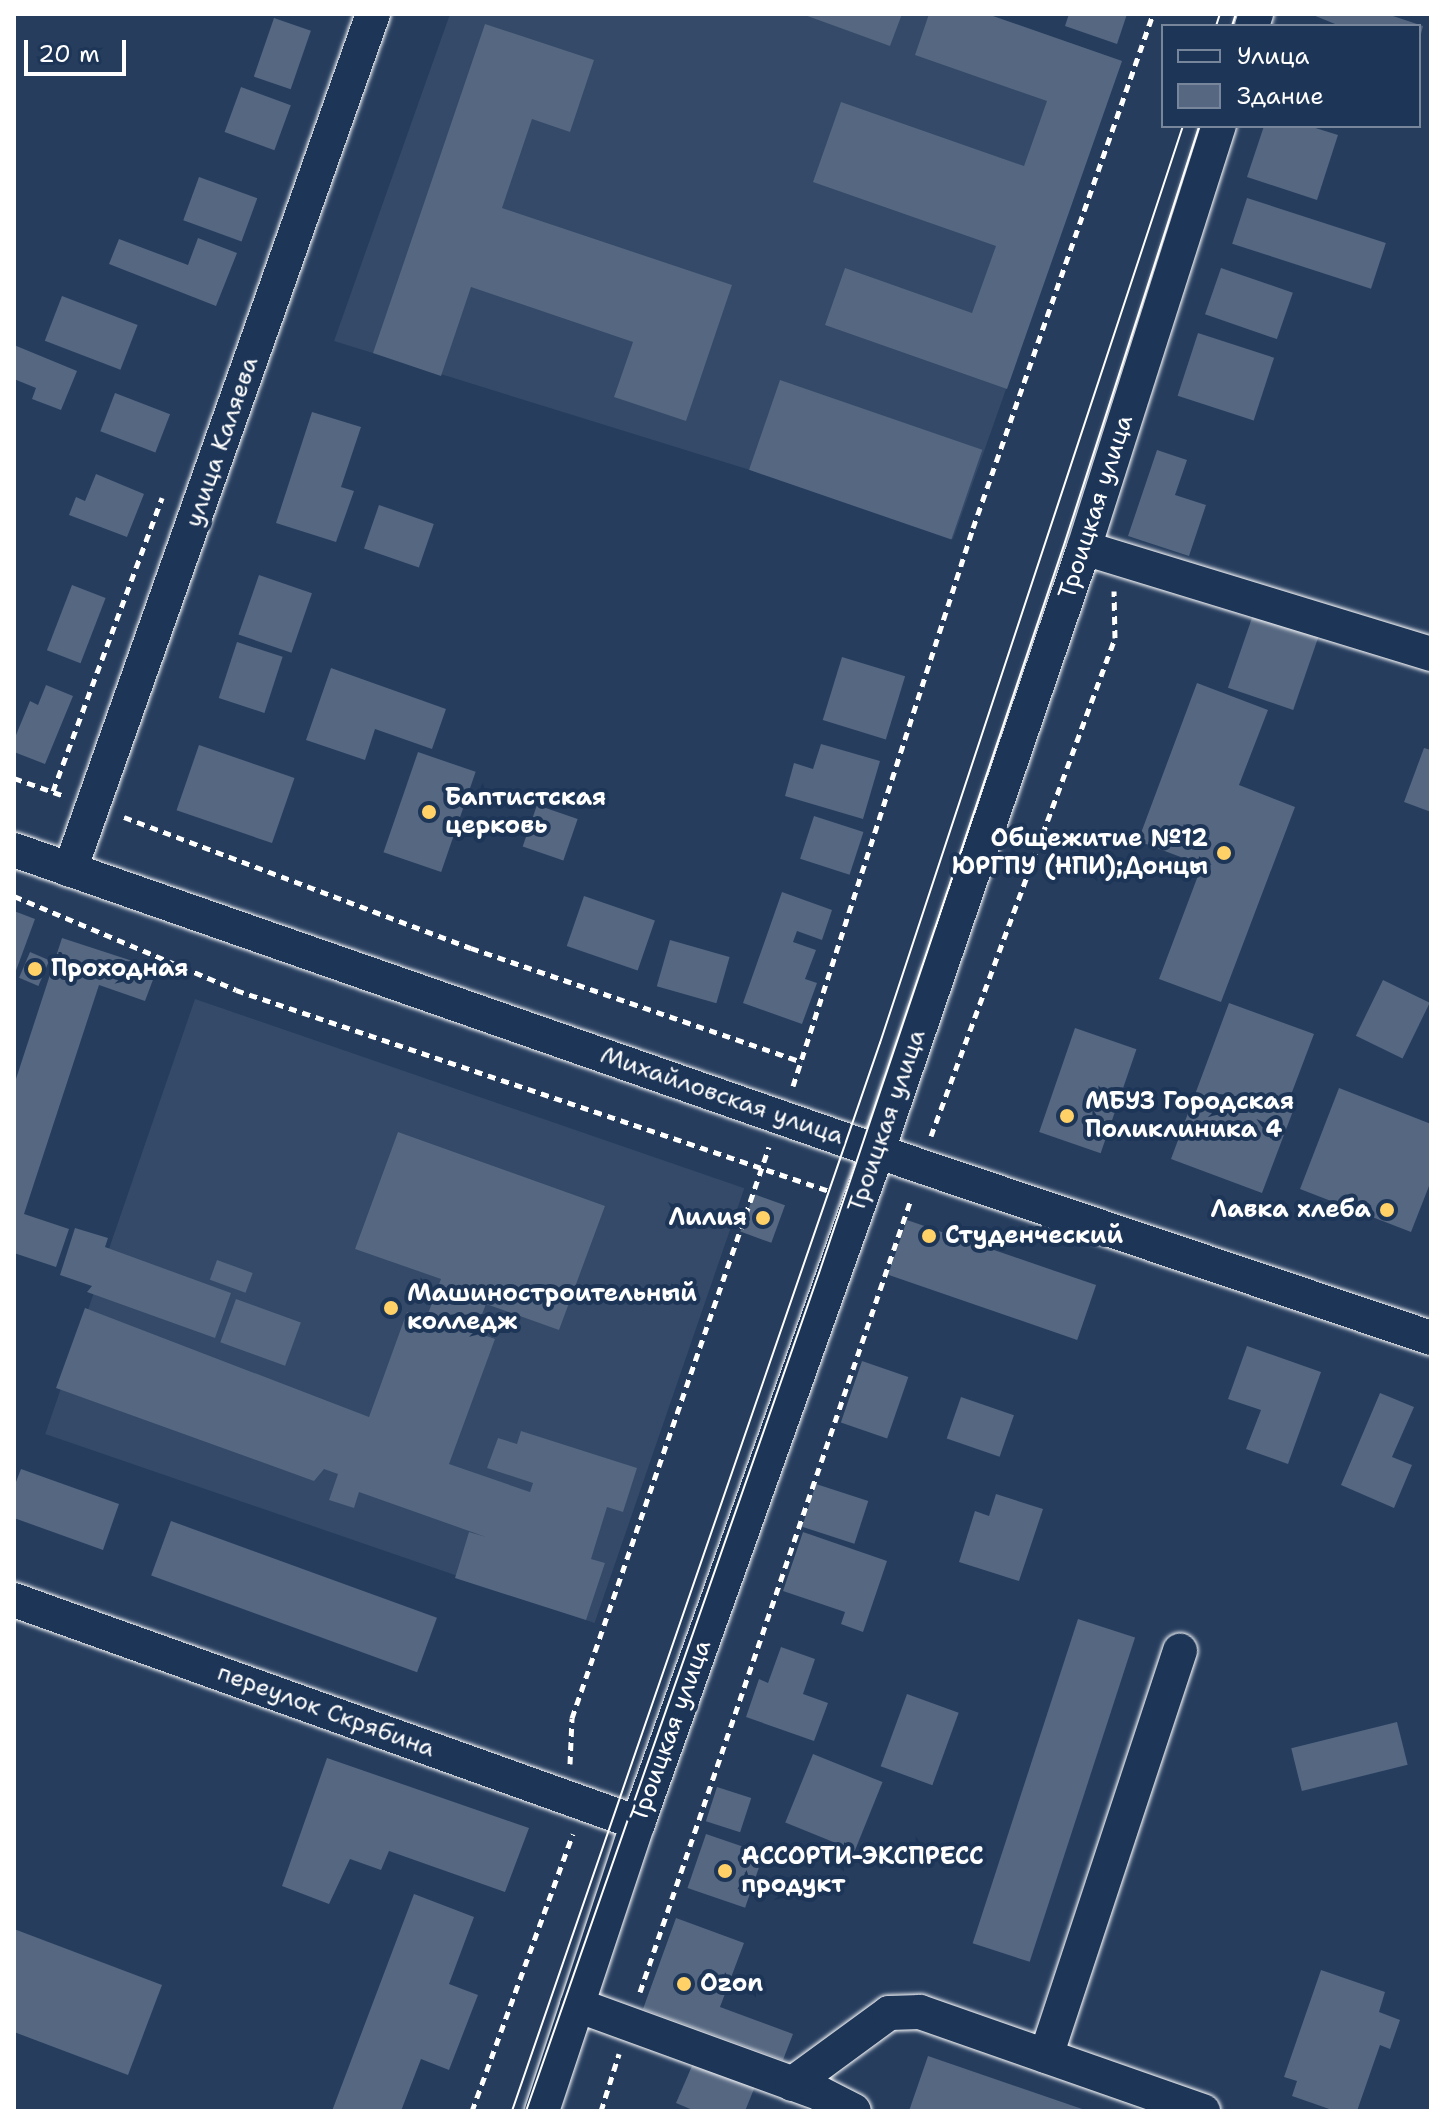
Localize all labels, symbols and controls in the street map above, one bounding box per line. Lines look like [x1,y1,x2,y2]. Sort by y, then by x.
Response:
scale bar [28,24,130,74]
legend [1161,24,1421,128]
text: 20 m [38,38,100,70]
text: Улица [1237,40,1310,72]
text: Здание [1237,80,1324,112]
street label: улица Каляева [179,353,265,531]
street label: Троицкая улица [1053,411,1139,603]
place label: Баптистская церковь [445,784,606,840]
marker: Баптистская церковь [420,803,438,821]
place label: Общежитие №12 ЮРГПУ (НПИ);Донцы [952,825,1208,881]
marker: Общежитие №12 ЮРГПУ (НПИ);Донцы [1215,844,1233,862]
place label: Проходная [51,955,188,983]
marker: Проходная [26,960,44,978]
street label: Троицкая улица [842,1026,932,1216]
street label: Михайловская улица [597,1041,847,1151]
place label: МБУЗ Городская Поликлиника 4 [1085,1088,1294,1144]
marker: МБУЗ Городская Поликлиника 4 [1056,1105,1078,1127]
place label: Лавка хлеба [1210,1196,1371,1224]
marker: Лавка хлеба [1378,1201,1396,1219]
place label: Лилия [669,1204,747,1232]
marker: Лилия [754,1209,772,1227]
place label: Студенческий [945,1222,1123,1250]
marker: Студенческий [920,1227,938,1245]
place label: Машиностроительный колледж [407,1280,697,1336]
marker: Машиностроительный колледж [382,1299,400,1317]
street label: Троицкая улица [625,1636,717,1826]
street label: переулок Скрябина [213,1658,439,1764]
place label: АССОРТИ-ЭКСПРЕСС продукт [741,1843,984,1899]
marker: АССОРТИ-ЭКСПРЕСС продукт [716,1862,734,1880]
place label: Ozon [700,1970,763,1998]
marker: Ozon [675,1975,693,1993]

